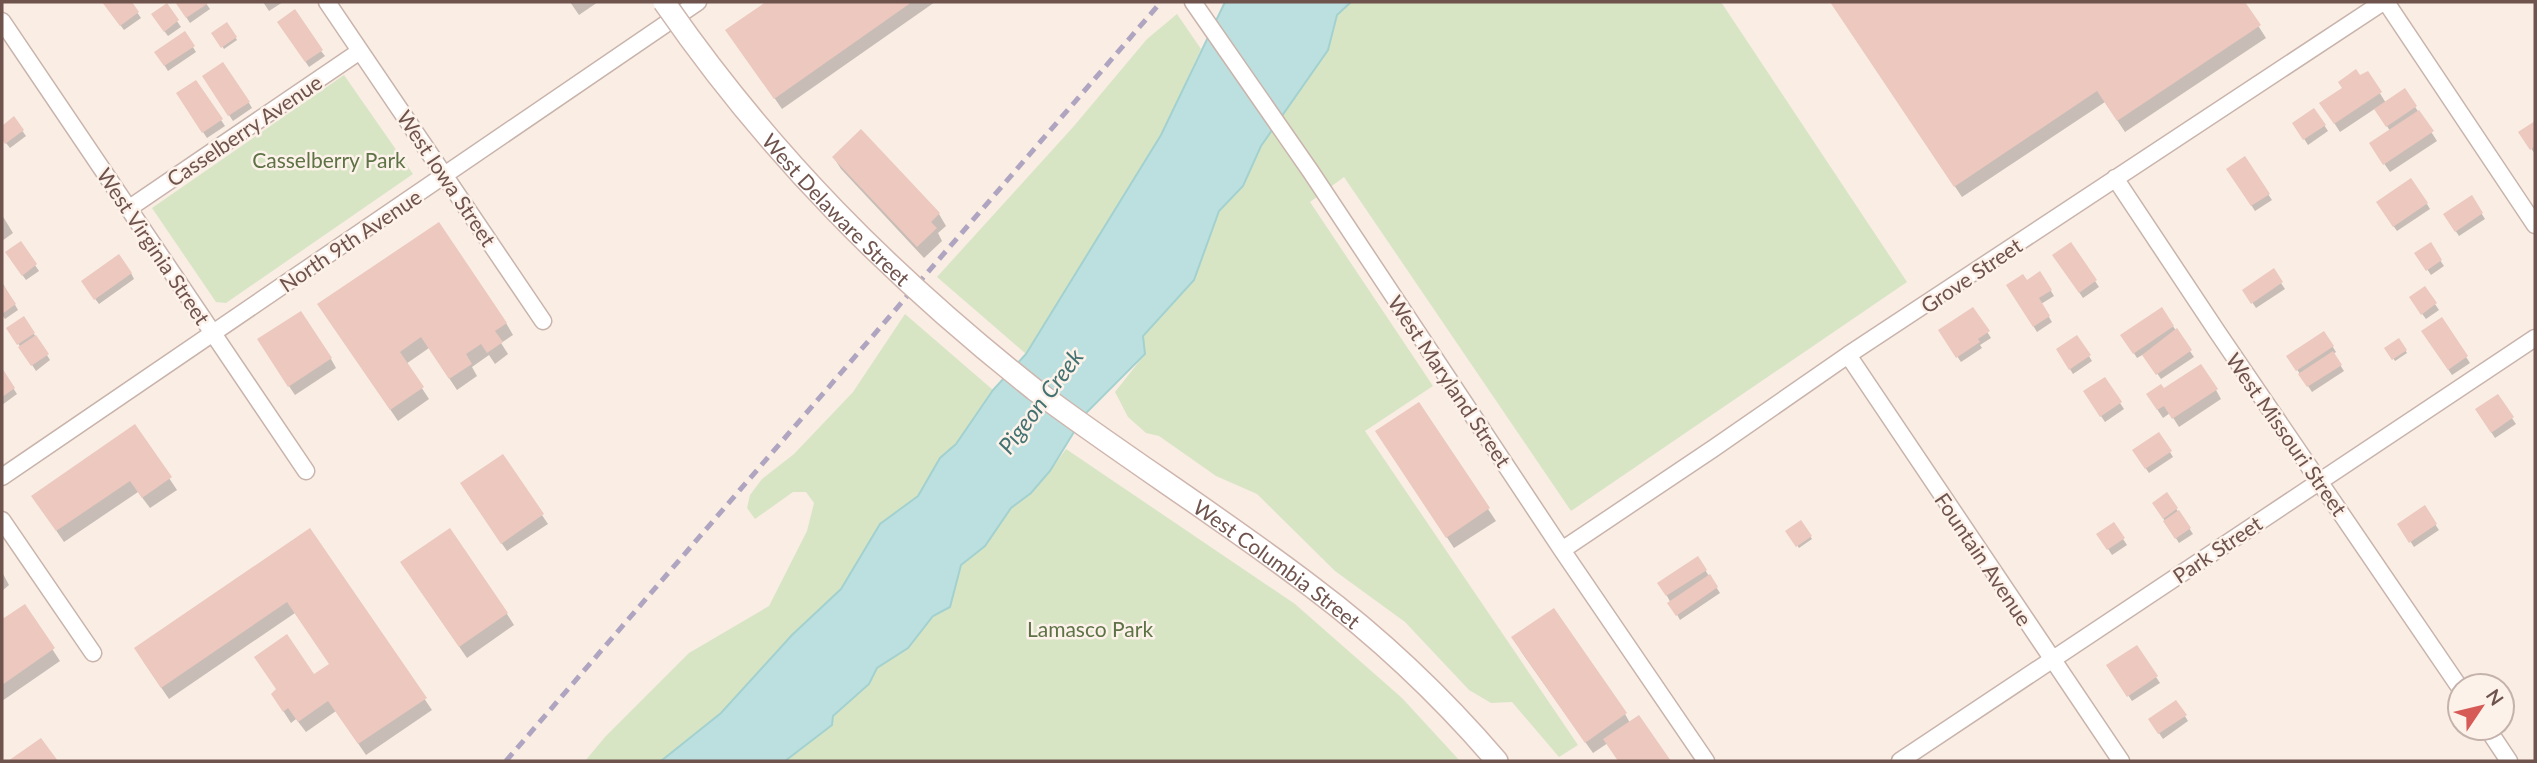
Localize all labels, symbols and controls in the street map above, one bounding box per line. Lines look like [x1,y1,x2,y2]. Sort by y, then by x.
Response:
street label: Casselberry Avenue [162,69,326,191]
street label: West Iowa Street [392,105,502,251]
street label: West Delaware Street [758,128,916,290]
park label: Casselberry Park [252,147,406,172]
street label: West Virginia Street [92,163,216,329]
street label: North 9th Avenue [274,183,426,297]
street label: Grove Street [1916,232,2027,318]
street label: West Maryland Street [1383,291,1517,472]
water label: Pigeon Creek [992,342,1089,459]
street label: West Missouri Street [2221,348,2353,521]
street label: Fountain Avenue [1930,488,2038,630]
street label: West Columbia Street [1189,493,1366,633]
street label: Park Street [2168,510,2267,588]
park label: Lamasco Park [1027,616,1153,641]
north arrow [2446,672,2516,742]
text: N [2482,684,2509,710]

